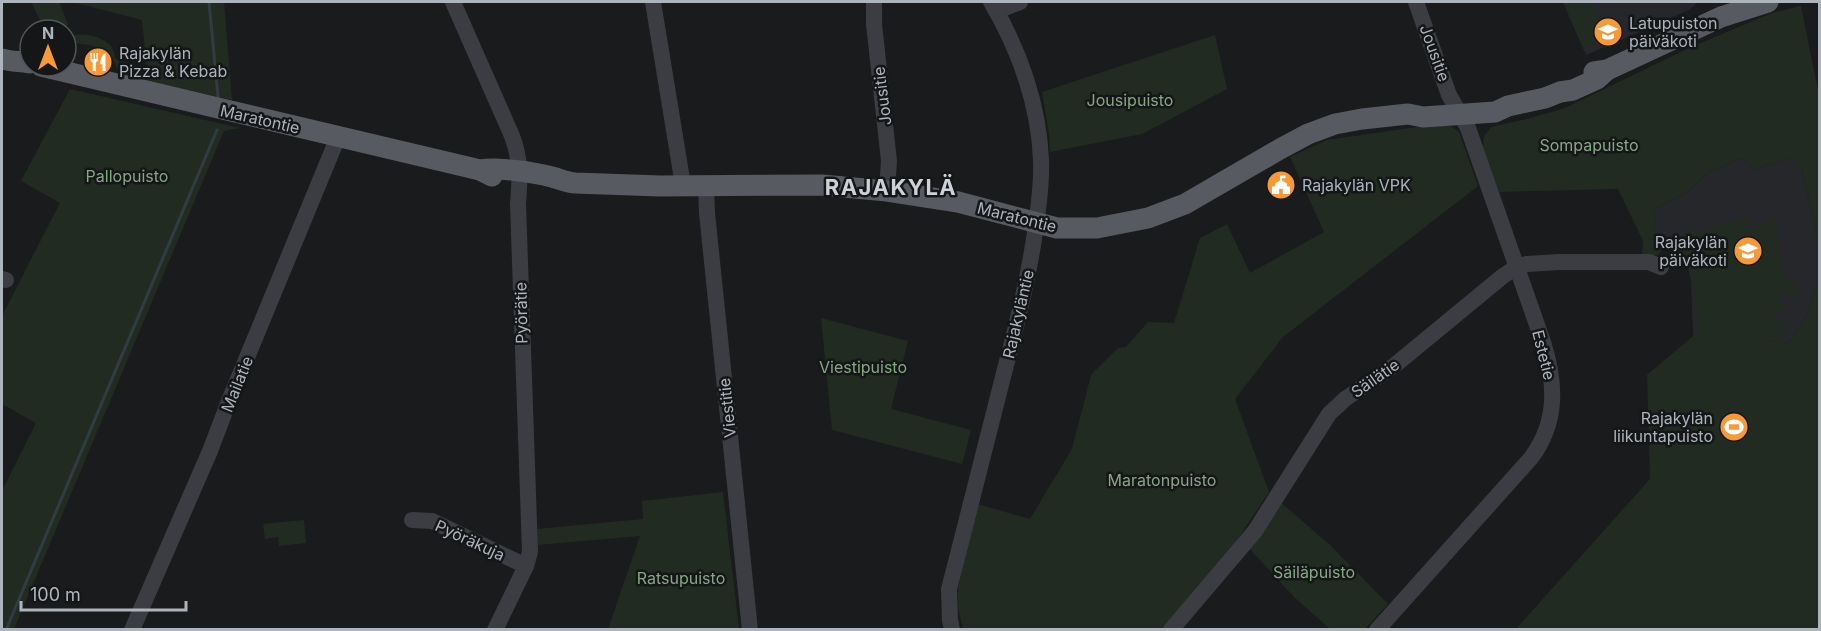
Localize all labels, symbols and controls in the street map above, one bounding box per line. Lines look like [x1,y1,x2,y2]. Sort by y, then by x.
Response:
place label: Latupuiston päiväkoti [1629,13,1717,51]
school or university icon: Latupuiston päiväkoti [1592,16,1624,48]
north arrow [18,18,78,78]
street label: Jousitie [1416,22,1454,84]
text: N [42,23,54,43]
place label: Rajakylän Pizza & Kebab [119,43,227,81]
restaurant icon: Rajakylän Pizza & Kebab [82,46,114,78]
street label: Jousitie [868,66,896,126]
park label: Jousipuisto [1087,90,1173,110]
street label: Maratontie [218,100,302,138]
park label: Sompapuisto [1539,135,1639,155]
park label: Pallopuisto [86,166,168,186]
public building icon: Rajakylän VPK [1265,169,1297,201]
district label: RAJAKYLÄ [825,174,957,200]
place label: Rajakylän VPK [1302,175,1411,195]
street label: Maratontie [975,197,1059,237]
place label: Rajakylän päiväkoti [1655,232,1727,270]
school or university icon: Rajakylän päiväkoti [1732,235,1764,267]
street label: Rajakyläntie [998,268,1038,360]
street label: Pyörätie [510,282,532,344]
street label: Estetie [1528,328,1560,382]
street label: Mailatie [217,353,257,415]
street label: Säilätie [1347,354,1403,402]
park label: Viestipuisto [819,357,907,377]
street label: Viestitie [714,377,740,439]
place label: Rajakylän liikuntapuisto [1613,408,1713,446]
sports icon: Rajakylän liikuntapuisto [1718,411,1750,443]
park label: Maratonpuisto [1108,470,1216,490]
street label: Pyöräkuja [432,515,508,565]
park label: Säiläpuisto [1273,562,1355,582]
park label: Ratsupuisto [637,568,725,588]
scale bar [21,574,186,612]
text: 100 m [30,584,81,605]

